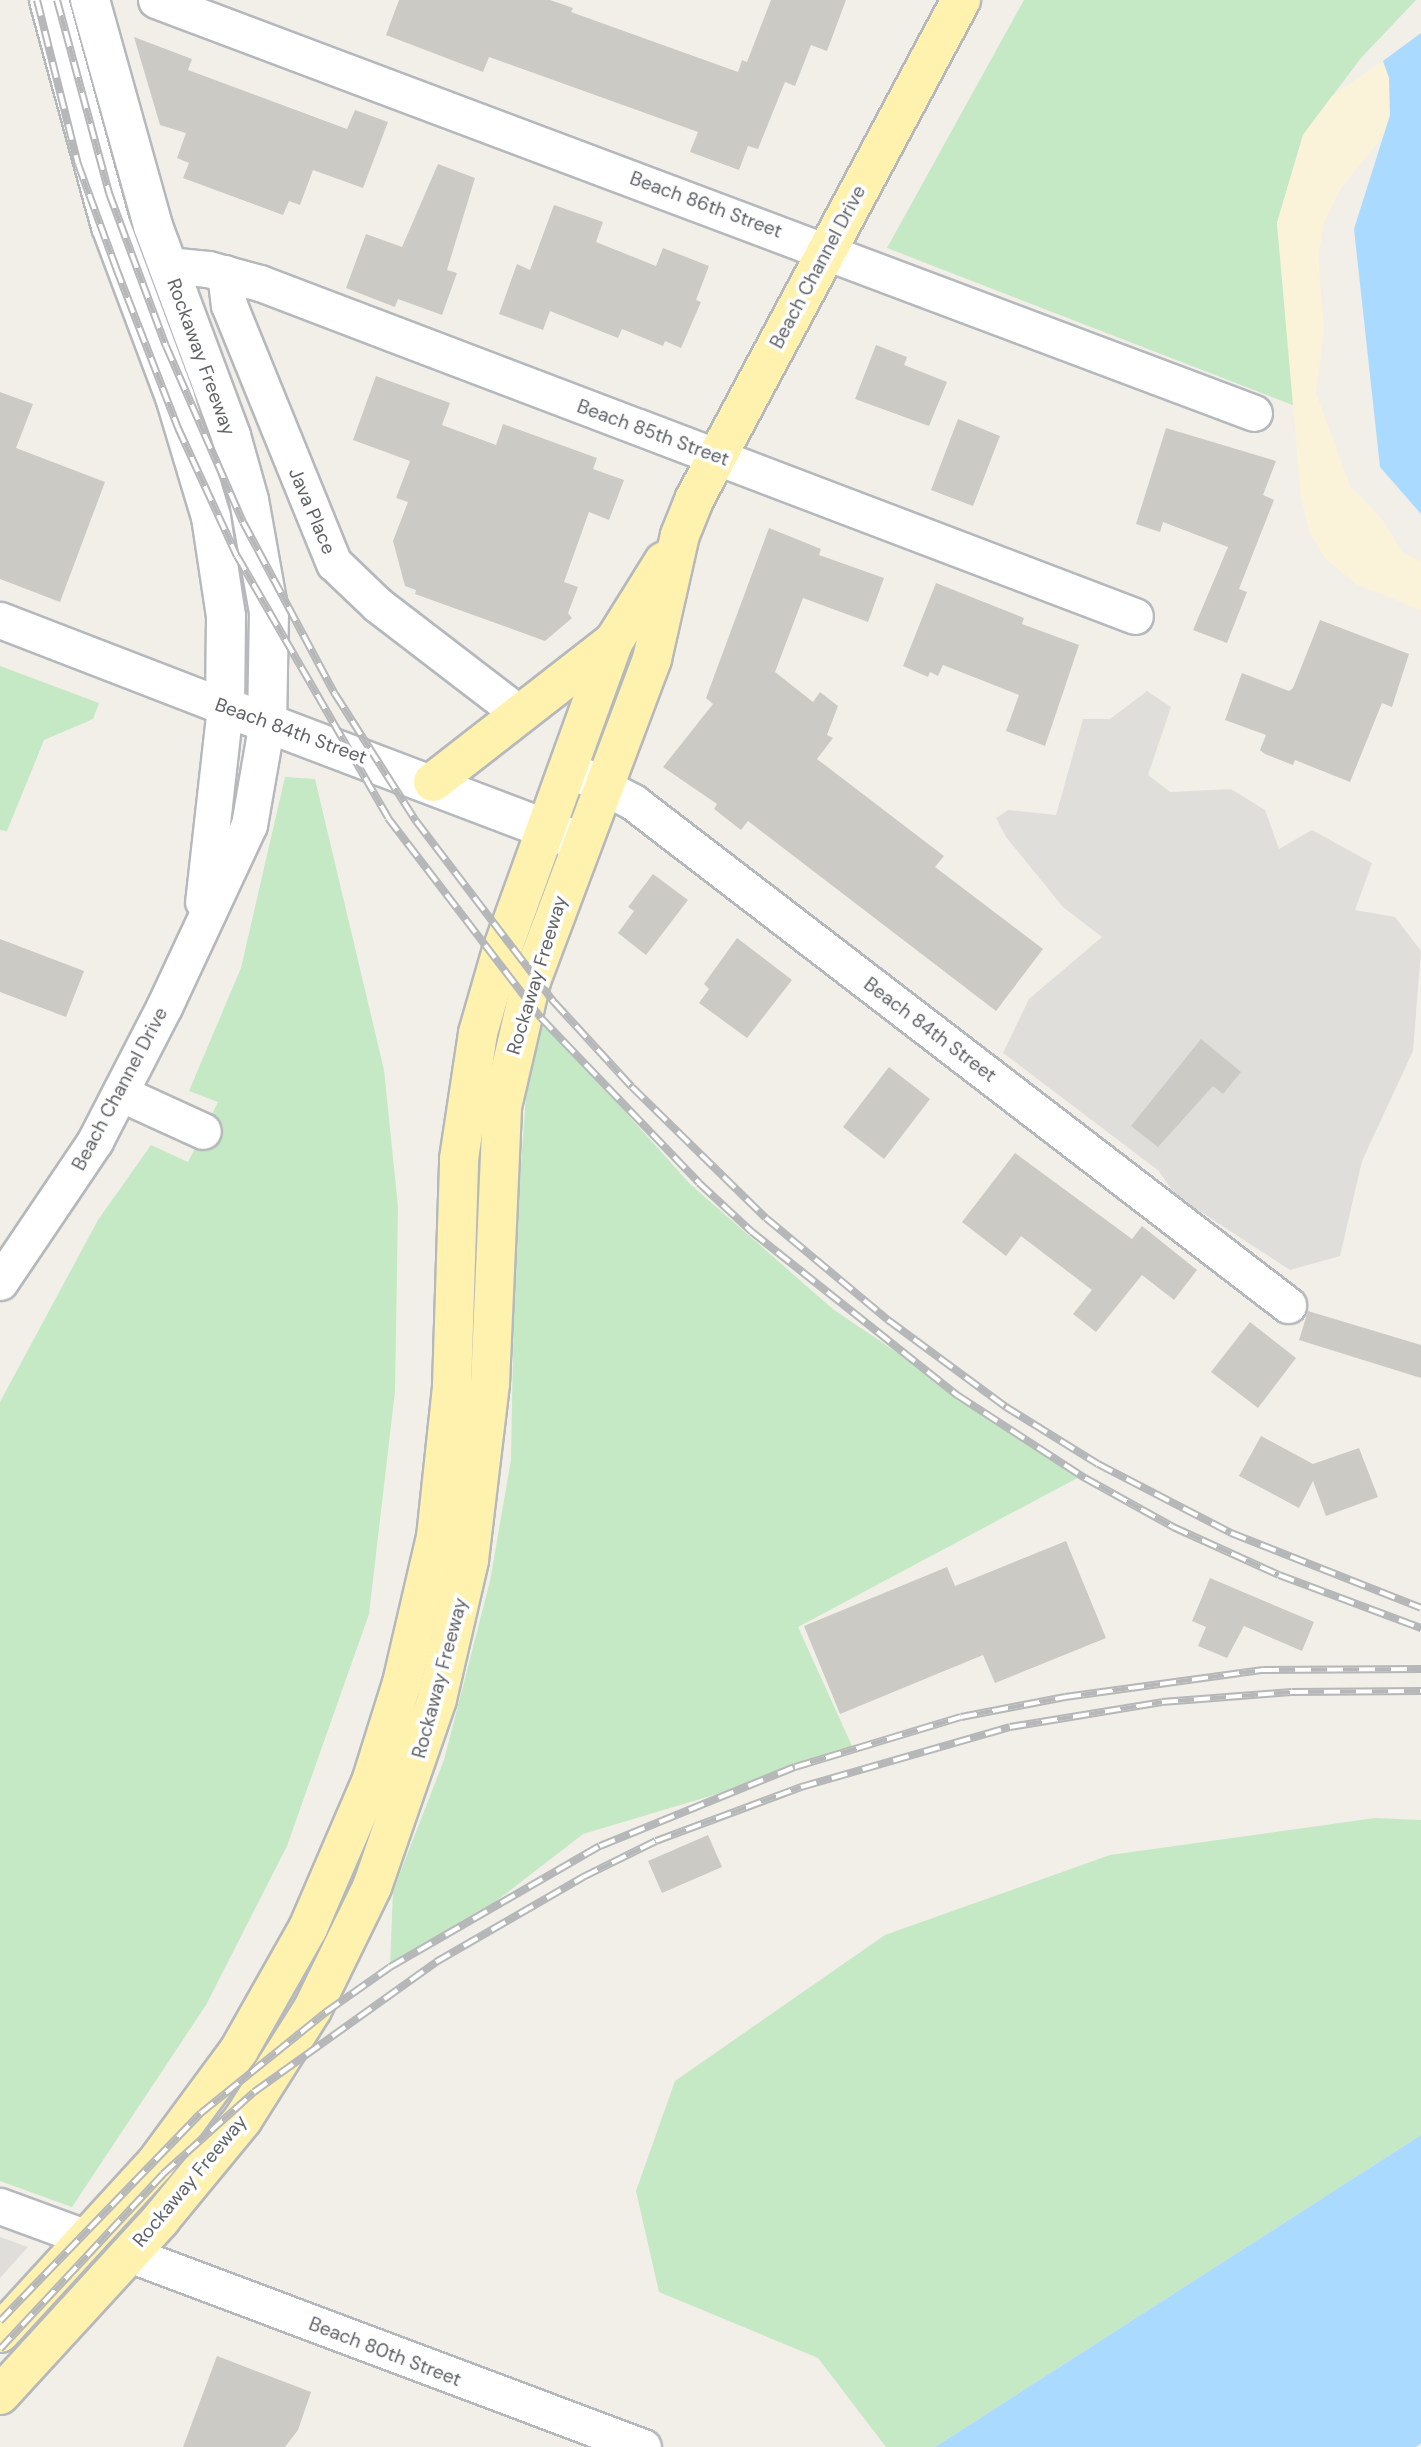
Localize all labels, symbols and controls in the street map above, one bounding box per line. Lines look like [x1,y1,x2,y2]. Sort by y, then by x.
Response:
street label: Beach 86th Street [627,167,785,243]
street label: Beach Channel Drive [765,182,871,352]
street label: Rockaway Freeway [162,276,240,438]
street label: Beach 85th Street [574,395,732,471]
street label: Java Place [284,464,340,558]
street label: Beach 84th Street [212,693,370,769]
street label: Rockaway Freeway [502,893,572,1057]
street label: Beach 84th Street [859,973,1001,1087]
street label: Beach Channel Drive [67,1004,173,1174]
street label: Rockaway Freeway [408,1595,472,1761]
street label: Rockaway Freeway [128,2110,252,2252]
street label: Beach 80th Street [306,2312,464,2392]

